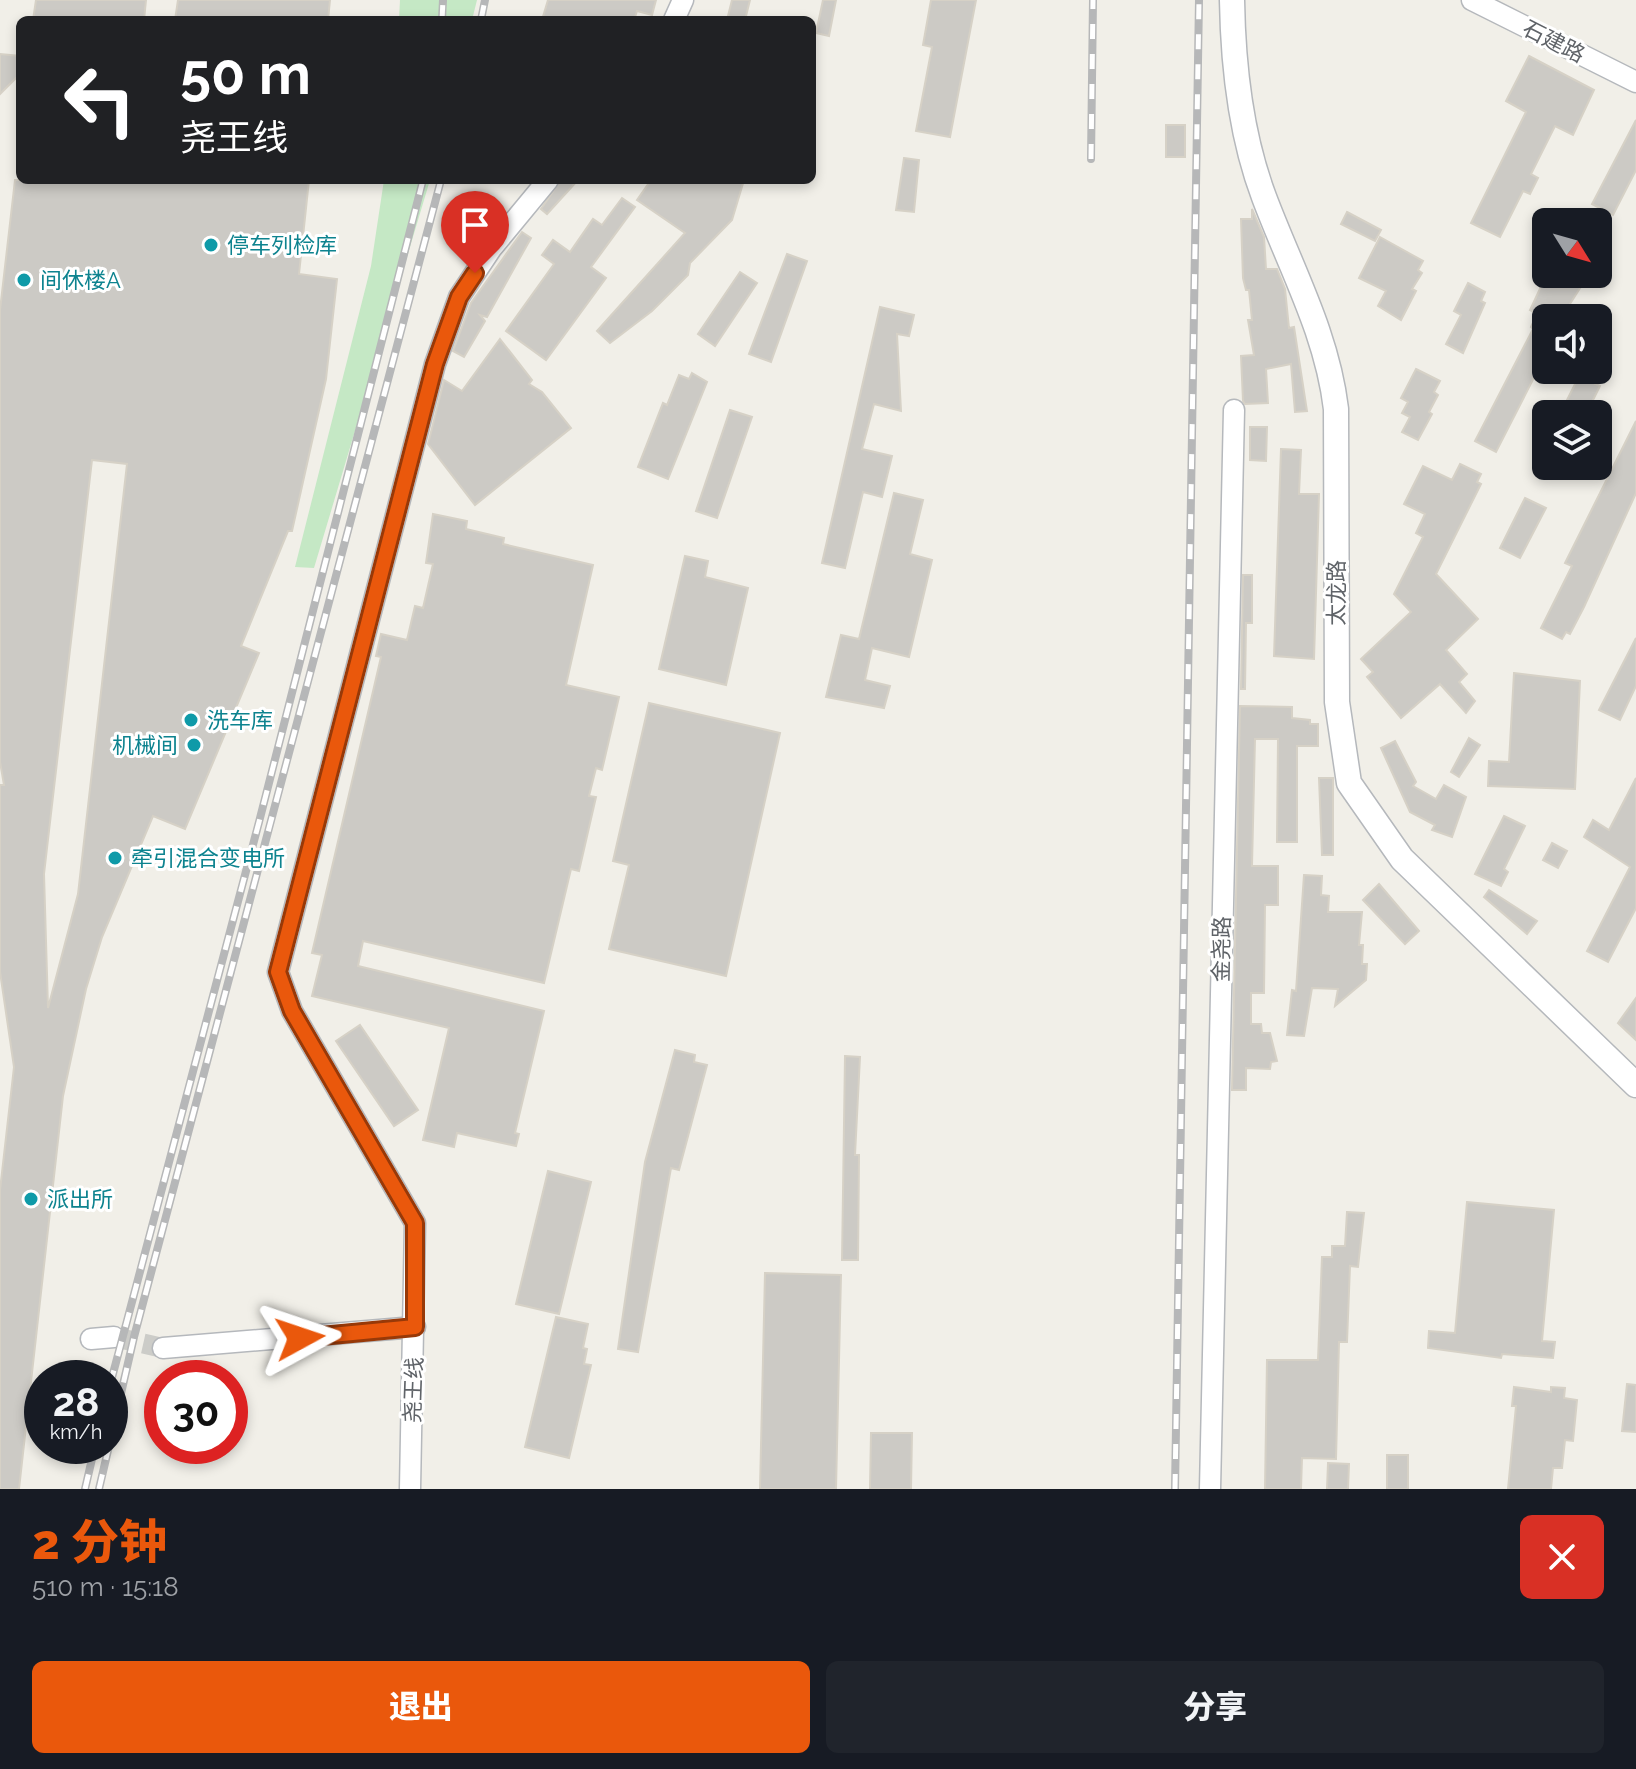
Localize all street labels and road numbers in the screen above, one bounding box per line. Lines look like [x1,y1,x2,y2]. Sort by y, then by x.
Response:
street label: 石建路 [1519,14,1589,68]
street label: 太龙路 [1323,560,1349,626]
street label: 金尧路 [1207,916,1235,982]
street label: 尧王线 [399,1357,427,1423]

